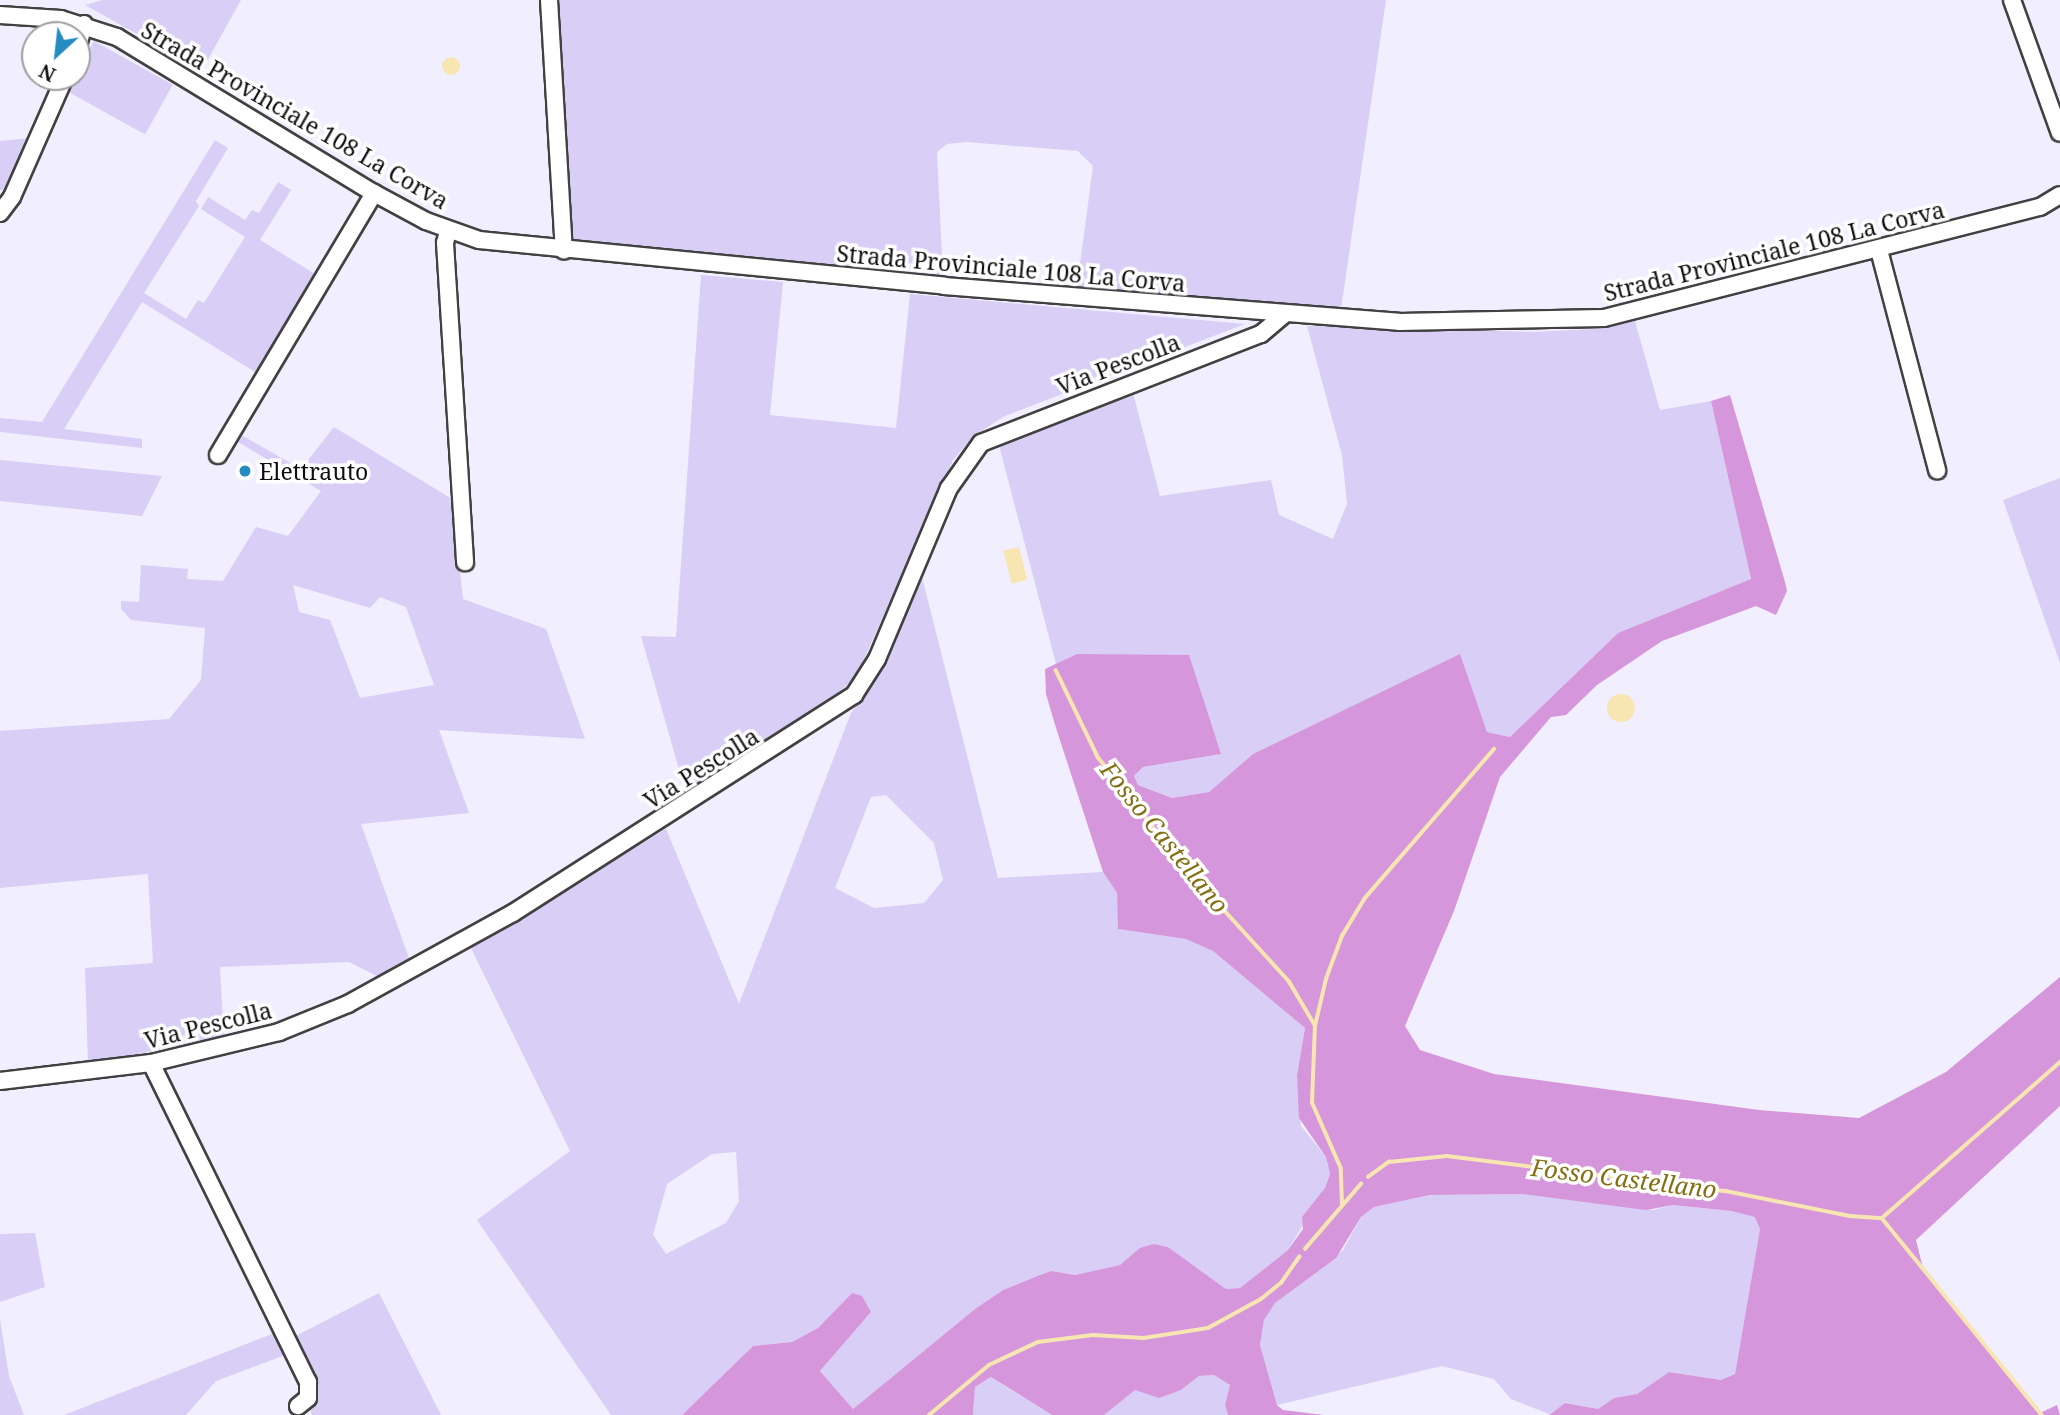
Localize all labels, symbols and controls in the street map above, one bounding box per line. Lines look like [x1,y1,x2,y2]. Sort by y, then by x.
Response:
street label: Strada Provinciale 108 La Corva [137,16,453,214]
north arrow [21,21,91,91]
text: N [35,58,60,88]
street label: Strada Provinciale 108 La Corva [1601,195,1947,307]
street label: Strada Provinciale 108 La Corva [836,239,1186,297]
street label: Via Pescolla [1052,328,1184,400]
place label: Elettrauto [259,457,368,485]
marker: Elettrauto [237,463,253,479]
street label: Via Pescolla [638,722,764,814]
water label: Fosso Castellano [1095,755,1235,919]
street label: Via Pescolla [142,996,274,1054]
water label: Fosso Castellano [1530,1152,1718,1204]

